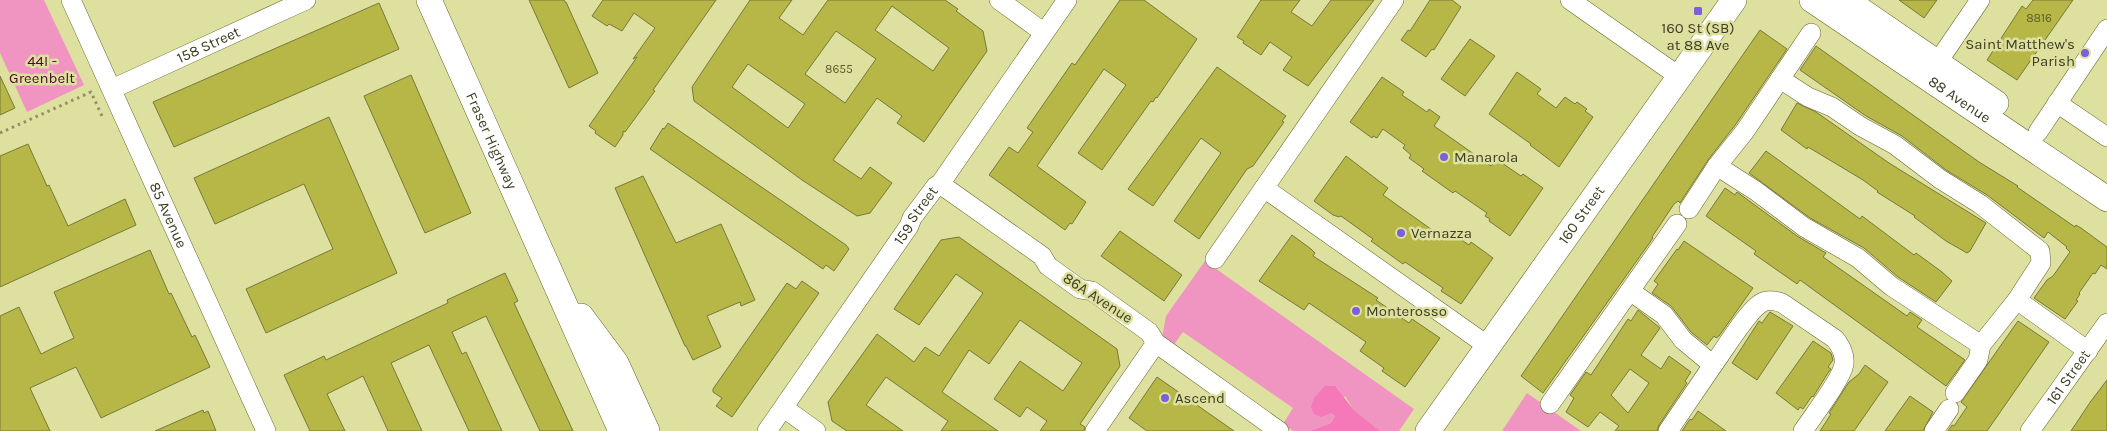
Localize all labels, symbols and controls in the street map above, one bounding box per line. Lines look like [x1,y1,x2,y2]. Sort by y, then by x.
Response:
marker: 160 St (SB) at 88 Ave [1692,5,1704,17]
house number: 8816 [2026,11,2052,25]
place label: 160 St (SB) at 88 Ave [1661,19,1735,54]
street label: 158 Street [174,22,243,67]
place label: Saint Matthew's Parish [1965,35,2075,70]
marker: Saint Matthew's Parish [2079,47,2091,59]
park label: 44I - Greenbelt [9,52,75,87]
house number: 8655 [825,62,853,76]
street label: 88 Avenue [1925,72,1994,127]
street label: Fraser Highway [462,89,521,192]
place label: Manarola [1454,148,1518,166]
marker: Manarola [1438,151,1450,163]
street label: 85 Avenue [146,179,191,251]
street label: 159 Street [890,182,942,248]
street label: 160 Street [1555,182,1608,248]
place label: Vernazza [1411,224,1472,242]
marker: Vernazza [1395,227,1407,239]
street label: 86A Avenue [1060,269,1136,327]
place label: Monterosso [1366,302,1447,320]
marker: Monterosso [1350,305,1362,317]
street label: 161 Street [2043,346,2094,408]
place label: Ascend [1175,389,1225,407]
marker: Ascend [1159,392,1171,404]

